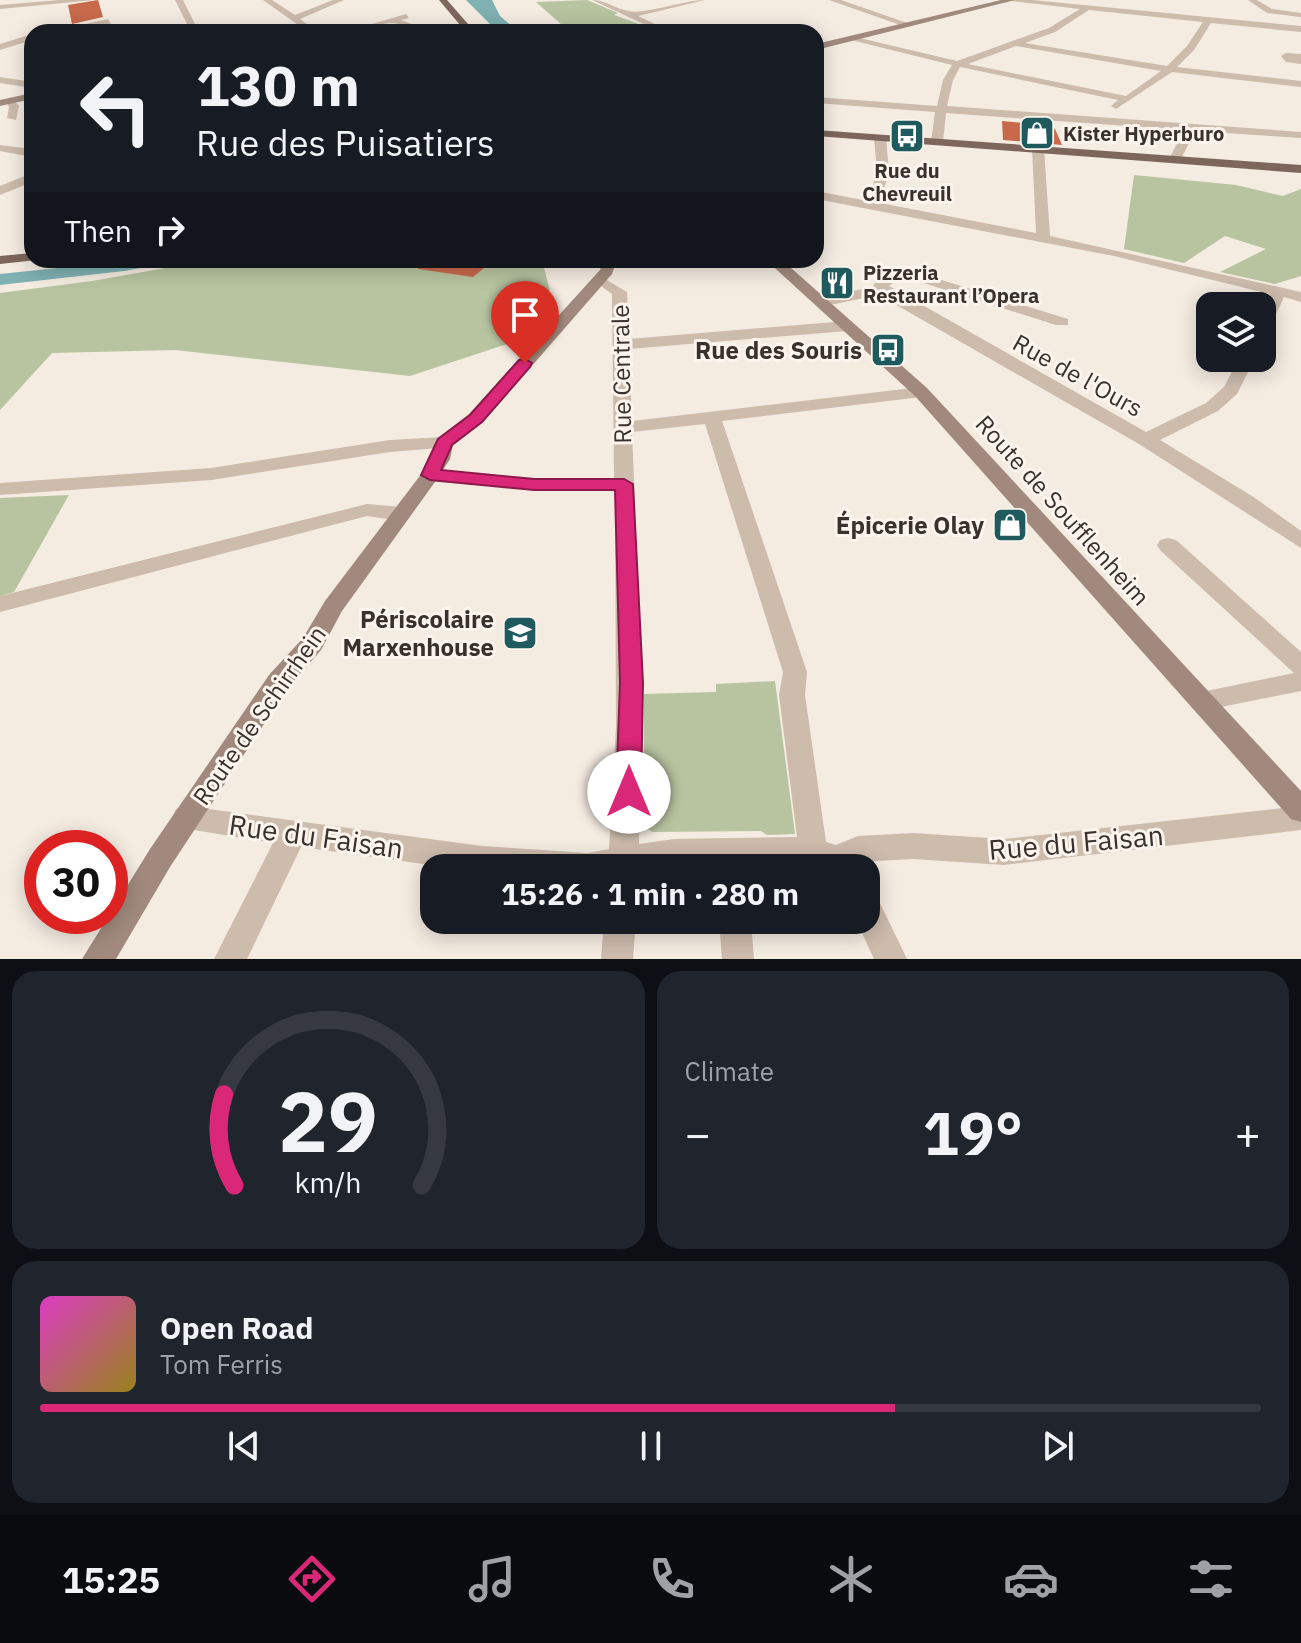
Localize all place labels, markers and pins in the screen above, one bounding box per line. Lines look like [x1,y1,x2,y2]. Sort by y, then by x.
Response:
shop icon: Kister Hyperburo [1018,114,1056,152]
bus stop icon: Rue du Chevreuil [888,117,926,155]
place label: Kister Hyperburo [1063,120,1224,147]
place label: Rue du Chevreuil [862,157,952,207]
place label: Pizzeria Restaurant l’Opera [863,259,1039,309]
restaurant icon: Pizzeria Restaurant l’Opera [818,264,856,302]
pin [491,281,559,363]
bus stop icon: Rue des Souris [869,331,907,369]
place label: Rue des Souris [695,334,862,366]
shop icon: Épicerie Olay [991,506,1029,544]
place label: Épicerie Olay [836,509,984,541]
place label: Périscolaire Marxenhouse [342,603,494,663]
school or university icon: Périscolaire Marxenhouse [501,614,539,652]

